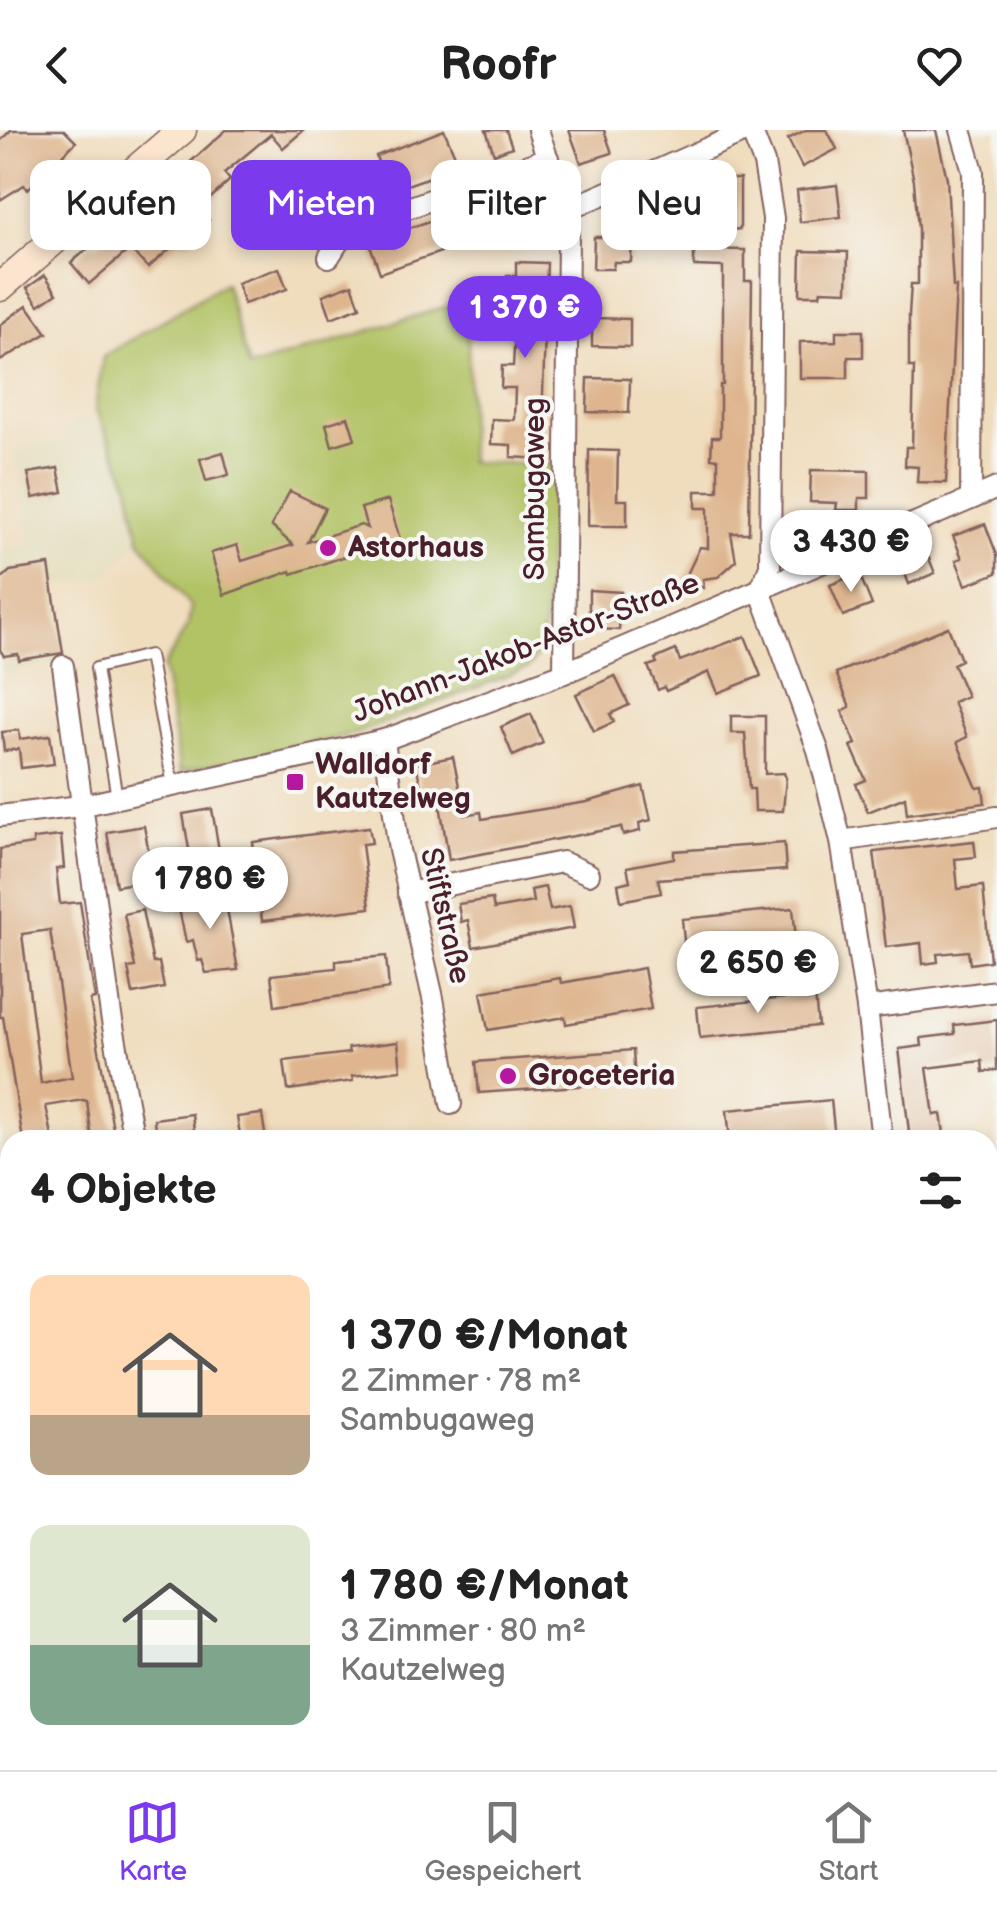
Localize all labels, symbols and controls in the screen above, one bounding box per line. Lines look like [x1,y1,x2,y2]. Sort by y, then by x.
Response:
icon: back [30,38,85,93]
text: Roofr [441,38,556,93]
icon: heart [912,38,967,93]
chip: Kaufen [30,160,211,250]
chip: Mieten [231,160,411,250]
chip: Filter [431,160,581,250]
chip: Neu [601,160,737,250]
pin: 1 370 € [433,276,617,361]
text: 1 370 € [469,289,581,328]
street label: Sambugaweg [517,398,553,580]
pin: 3 430 € [759,510,943,595]
text: 3 430 € [792,523,910,562]
place label: Astorhaus [347,530,484,566]
marker: Astorhaus [317,537,339,559]
street label: Johann-Jakob-Astor-Straße [347,565,705,731]
place label: Walldorf Kautzelweg [315,747,471,817]
marker: Walldorf Kautzelweg [284,771,306,793]
street label: Stiftstraße [412,845,478,987]
pin: 1 780 € [118,847,302,932]
text: 1 780 € [154,860,266,899]
pin: 2 650 € [666,931,850,1016]
text: 2 650 € [699,944,817,983]
place label: Groceteria [528,1058,675,1094]
marker: Groceteria [497,1065,519,1087]
icon: filters [913,1163,968,1218]
text: 4 Objekte [30,1165,217,1216]
text: 1 370 €/Monat [340,1311,628,1362]
icon: home [110,1315,230,1435]
text: 2 Zimmer · 78 m² [340,1362,581,1401]
text: Sambugaweg [340,1401,535,1440]
text: 1 780 €/Monat [340,1561,628,1612]
icon: home [110,1565,230,1685]
text: 3 Zimmer · 80 m² [340,1612,586,1651]
text: Kautzelweg [340,1651,506,1690]
tab: Karte [119,1795,187,1888]
tab: Gespeichert [424,1795,581,1888]
tab: Start [819,1795,878,1888]

